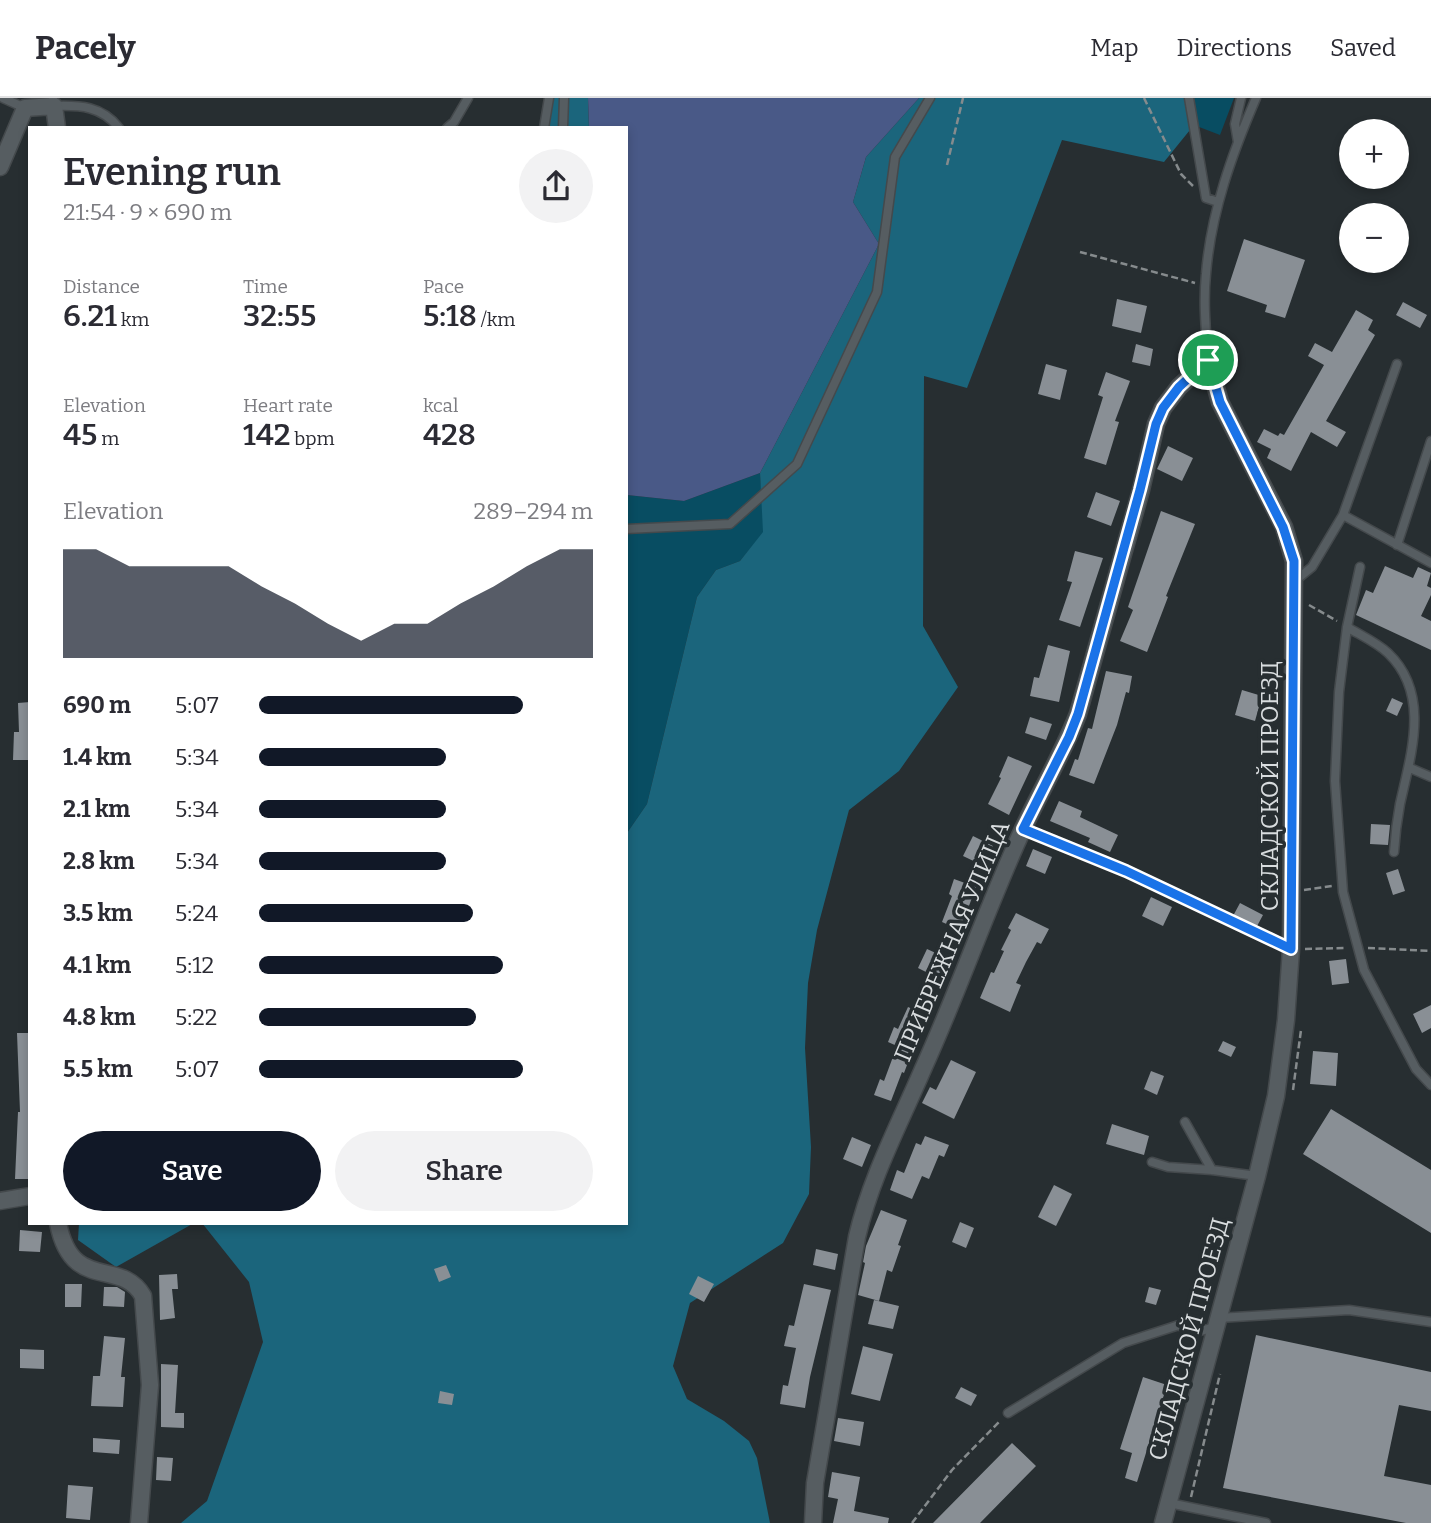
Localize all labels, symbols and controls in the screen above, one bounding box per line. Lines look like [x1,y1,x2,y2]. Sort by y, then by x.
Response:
text: Pacely [35,28,136,68]
text: Map [1090,34,1139,62]
text: Directions [1177,34,1292,62]
text: Saved [1330,34,1396,62]
map controls [1339,119,1409,273]
button: + [1339,119,1409,189]
text: Evening run [63,149,281,195]
button: share [519,149,593,223]
text: 21:54 · 9 × 690 m [63,198,232,226]
button: − [1339,203,1409,273]
text: Distance [63,275,140,298]
text: Time [243,275,288,298]
text: Pace [423,275,464,298]
text: 6.21 [63,298,117,334]
text: 32:55 [243,298,316,334]
text: 5:18 [423,298,477,334]
text: km [117,308,149,331]
text: /km [477,308,515,331]
pin [1178,330,1238,390]
icon: arrive [1189,341,1227,379]
text: Elevation [63,394,146,417]
text: Heart rate [243,394,333,417]
text: kcal [423,394,458,417]
text: 45 [63,417,97,453]
text: 142 [243,417,290,453]
text: 428 [423,417,476,453]
text: m [97,427,119,450]
text: bpm [290,427,335,450]
text: Elevation [63,497,163,525]
text: 289–294 m [473,497,593,525]
street label: СКЛАДСКОЙ ПРОЕЗД [1256,661,1284,911]
text: 690 m [63,691,131,719]
text: 5:07 [175,691,218,719]
text: 1.4 km [63,743,131,771]
text: 5:34 [175,743,219,771]
text: 2.1 km [63,795,130,823]
text: 5:34 [175,795,219,823]
street label: ПРИБРЕЖНАЯ УЛИЦА [889,816,1015,1066]
text: 2.8 km [63,847,135,875]
text: 5:34 [175,847,219,875]
text: 3.5 km [63,899,133,927]
text: 5:24 [175,899,218,927]
text: 4.1 km [63,951,131,979]
text: 5:12 [175,951,214,979]
text: 4.8 km [63,1003,136,1031]
text: 5:22 [175,1003,217,1031]
text: 5.5 km [63,1055,133,1083]
text: 5:07 [175,1055,218,1083]
button: Save [63,1131,321,1211]
button: Share [335,1131,593,1211]
street label: СКЛАДСКОЙ ПРОЕЗД [1143,1214,1235,1464]

